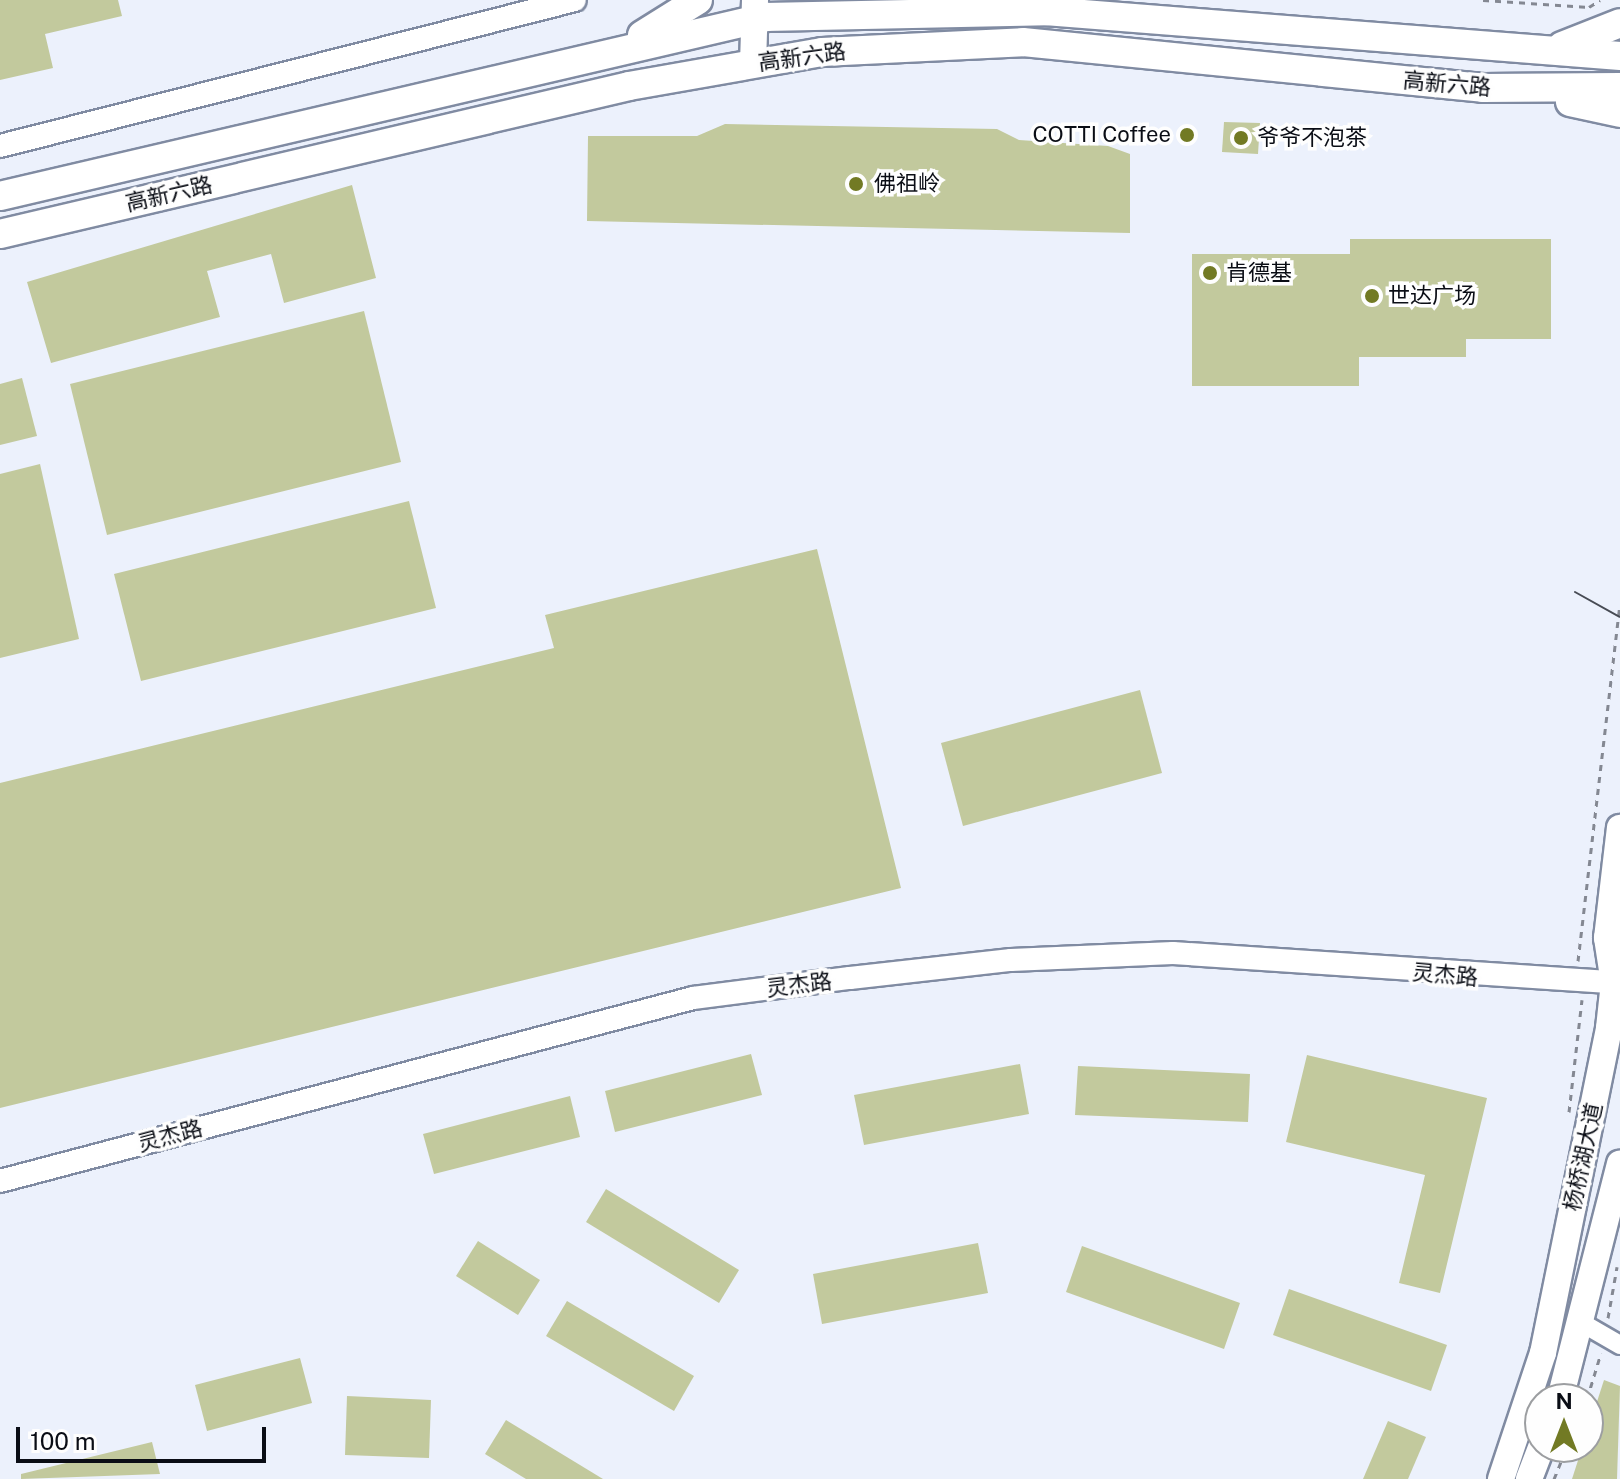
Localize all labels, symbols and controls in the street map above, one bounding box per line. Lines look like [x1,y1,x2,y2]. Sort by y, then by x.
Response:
street label: 高新六路 [757,38,847,76]
street label: 高新六路 [1402,67,1492,101]
place label: COTTI Coffee [1032,122,1171,148]
place label: 爷爷不泡茶 [1257,125,1367,151]
marker: COTTI Coffee [1178,126,1196,144]
marker: 爷爷不泡茶 [1232,129,1250,147]
street label: 高新六路 [123,171,215,217]
place label: 佛祖岭 [874,171,940,197]
marker: 佛祖岭 [845,173,867,195]
place label: 肯德基 [1226,260,1292,286]
marker: 肯德基 [1201,264,1219,282]
place label: 世达广场 [1388,283,1476,309]
marker: 世达广场 [1363,287,1381,305]
street label: 灵杰路 [1411,959,1479,991]
street label: 灵杰路 [765,968,833,1002]
street label: 杨桥湖大道 [1559,1100,1607,1214]
street label: 灵杰路 [135,1115,205,1157]
north arrow [1524,1383,1604,1463]
text: N [1555,1388,1573,1414]
scale bar [20,1411,270,1461]
text: 100 m [30,1427,96,1455]

